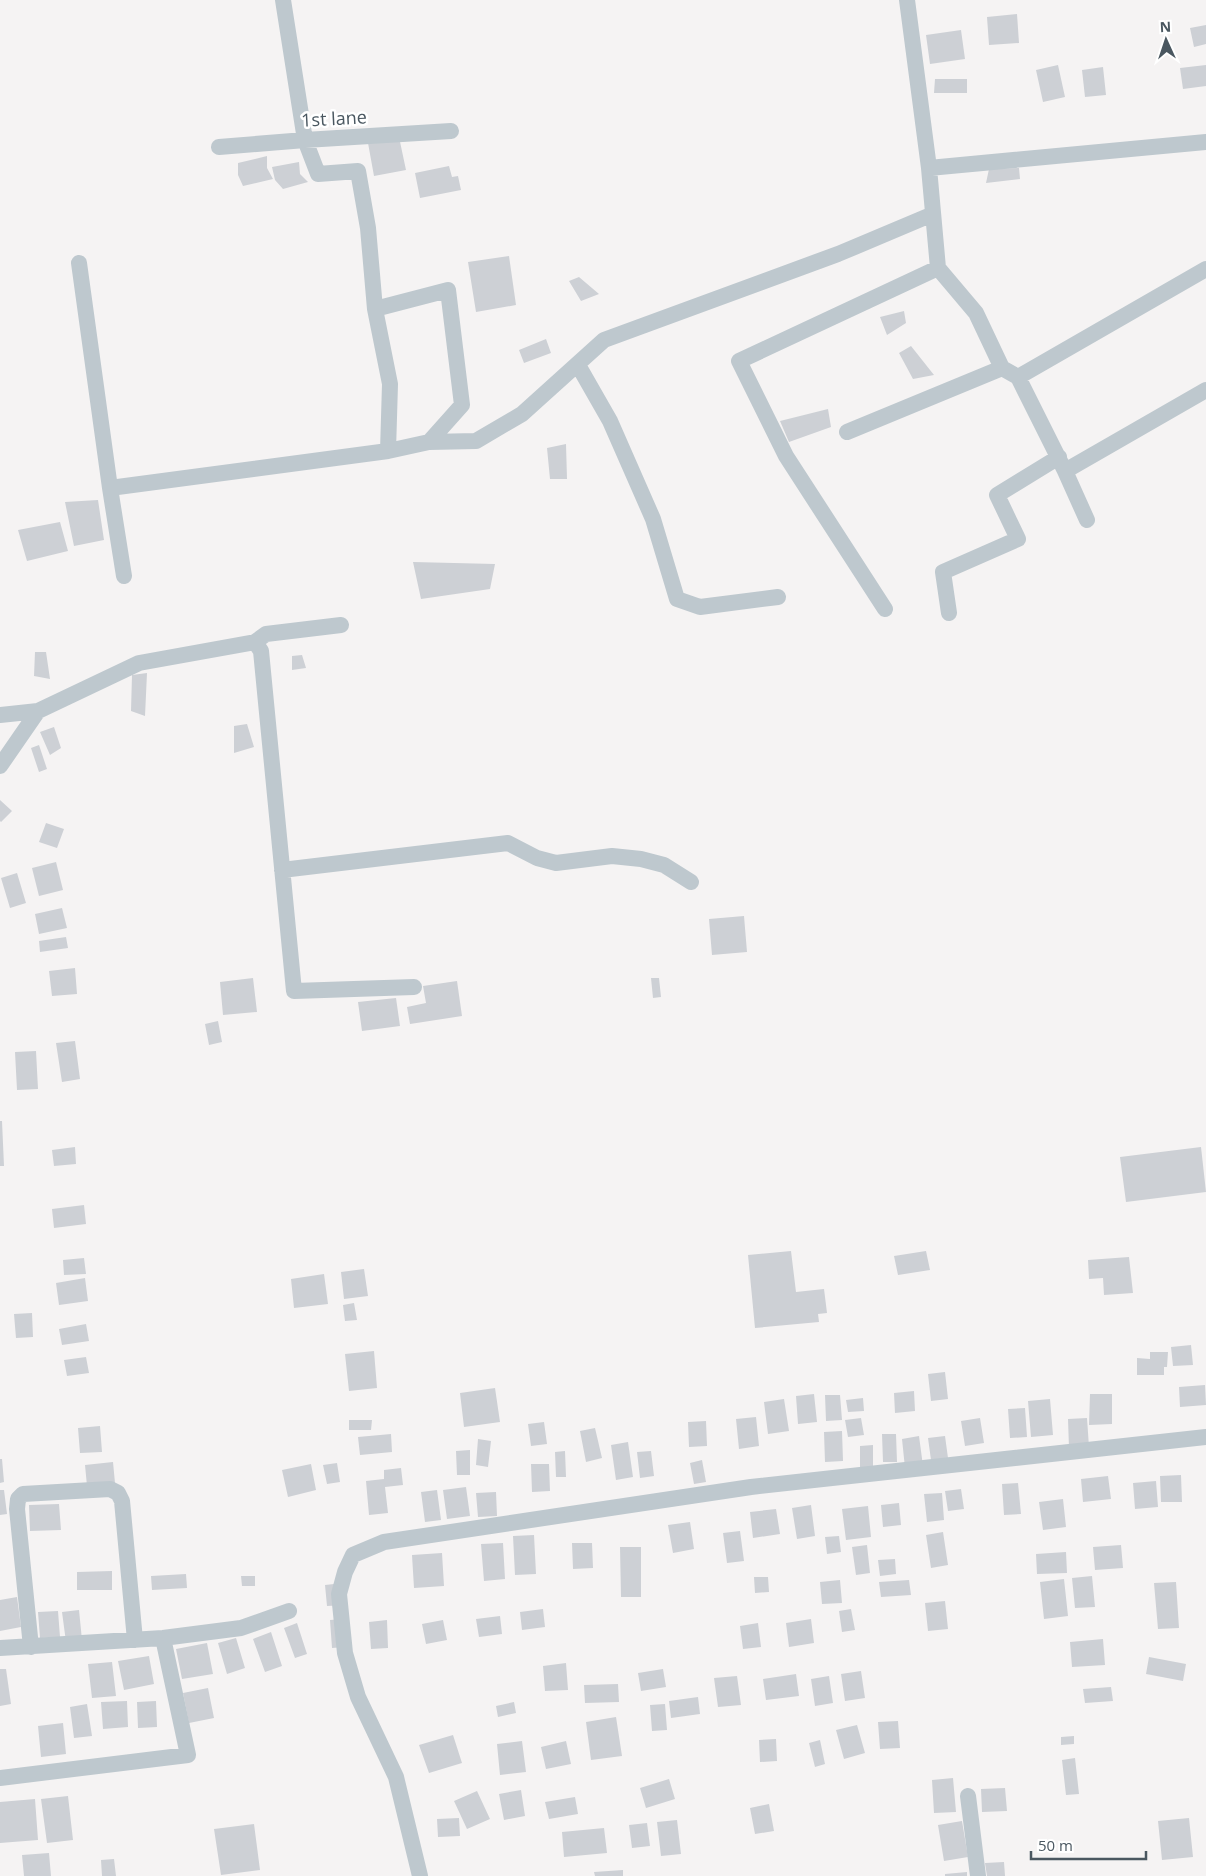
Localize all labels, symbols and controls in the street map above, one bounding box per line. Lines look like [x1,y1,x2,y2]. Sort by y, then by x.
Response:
north arrow [1141,15,1191,65]
text: N [1159,17,1171,36]
street label: 1st lane [301,104,367,132]
scale bar [1031,1828,1146,1860]
text: 50 m [1038,1835,1073,1855]

